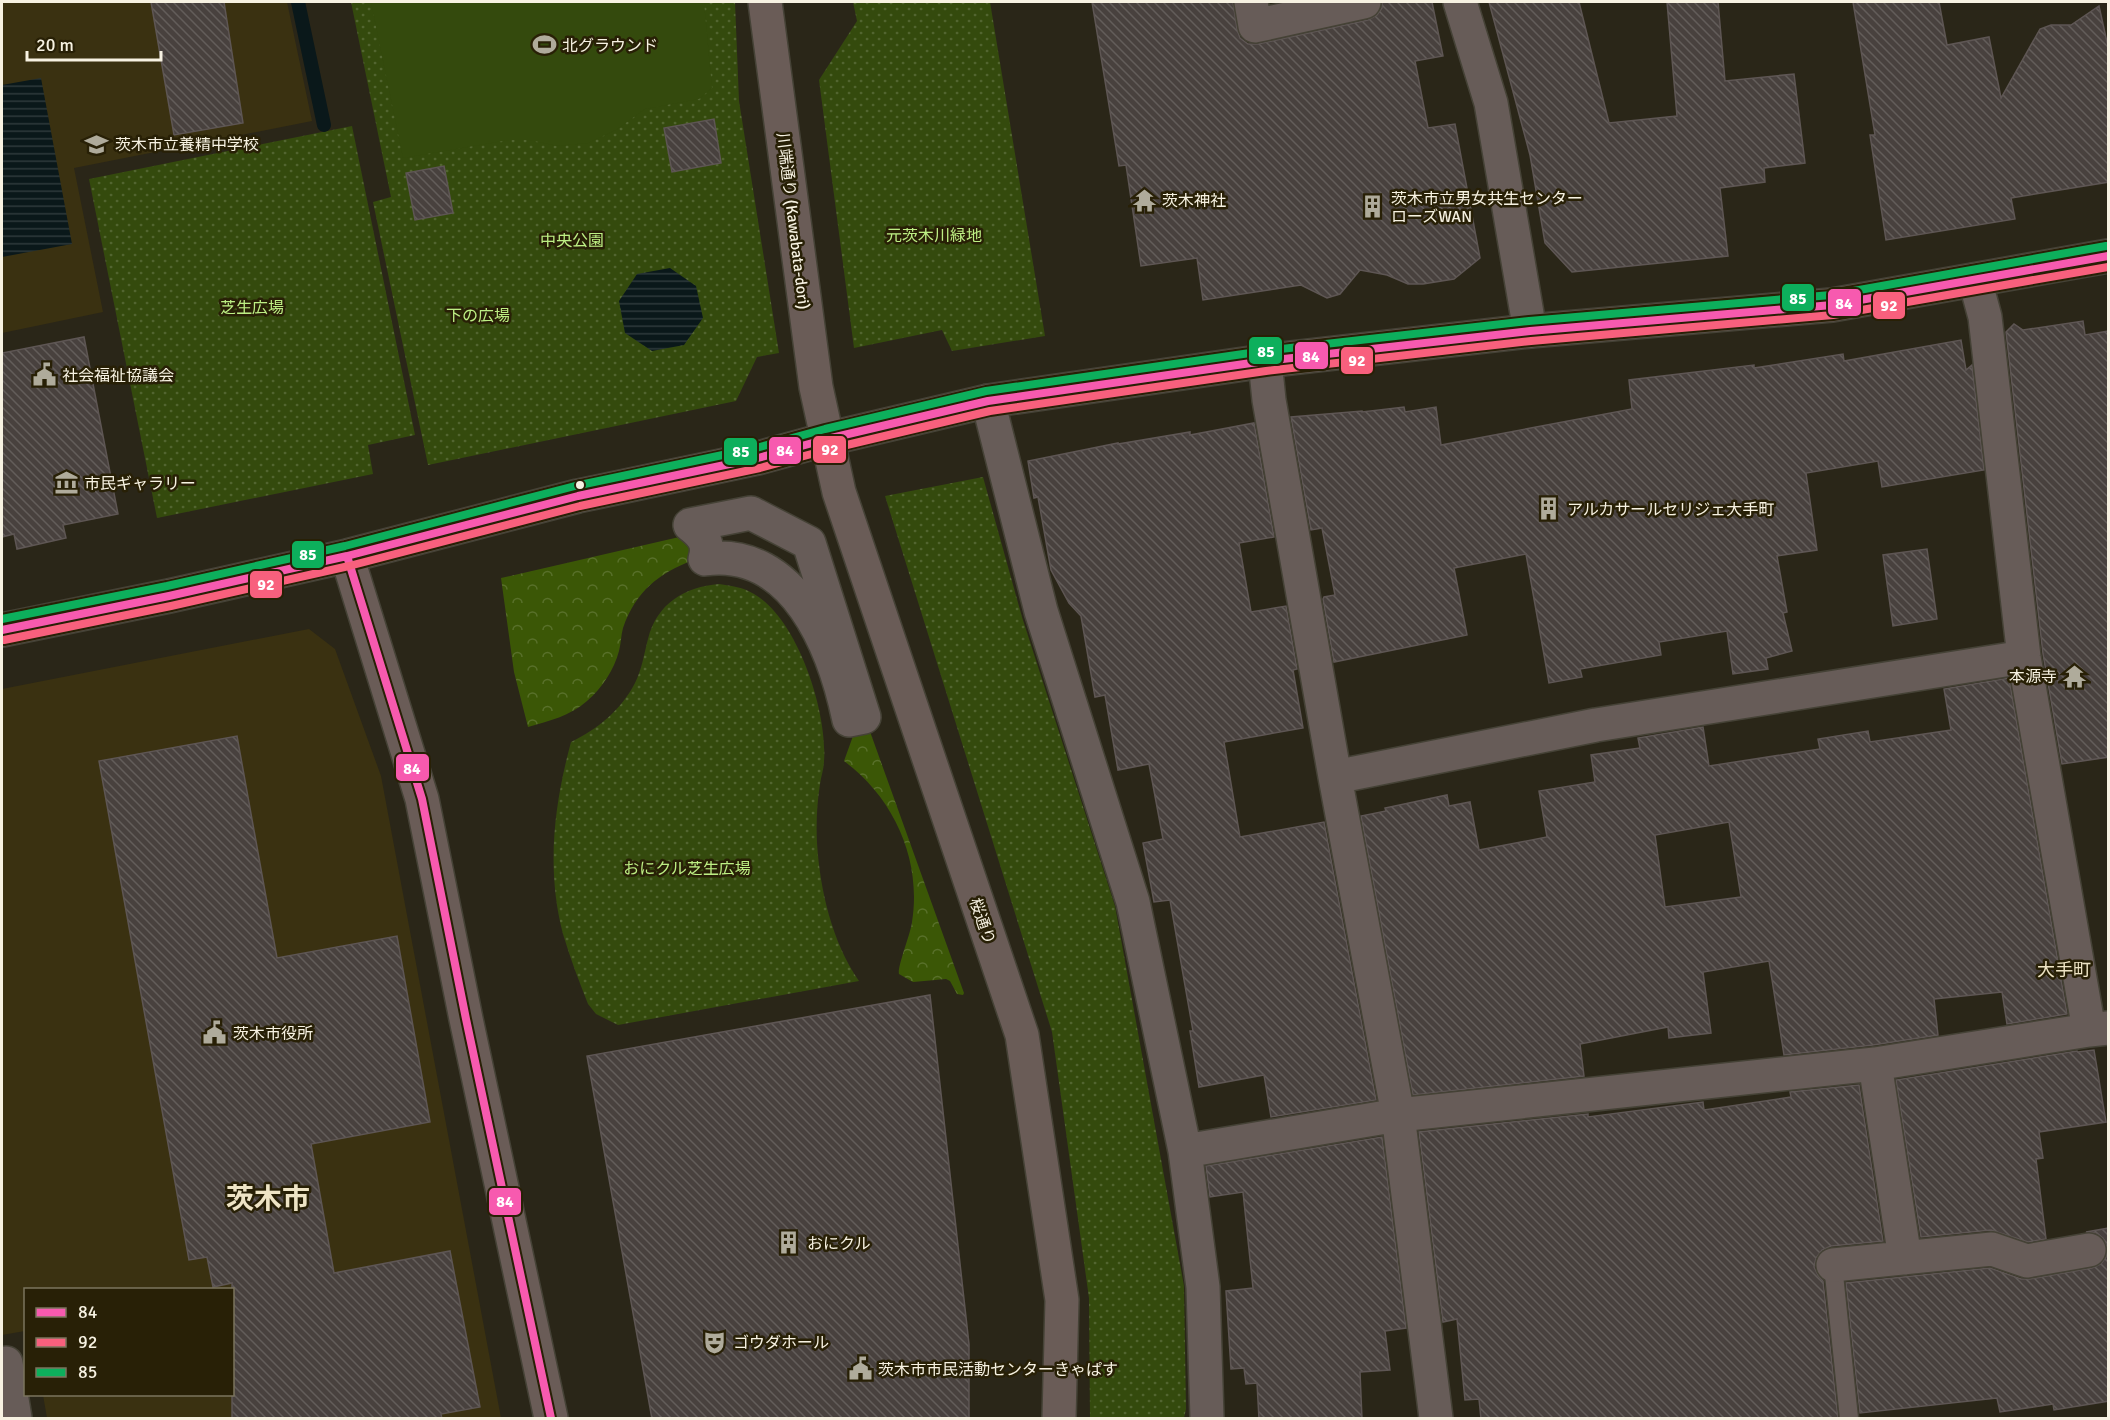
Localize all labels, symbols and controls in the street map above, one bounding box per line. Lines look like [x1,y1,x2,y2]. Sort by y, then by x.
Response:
scale bar [27,24,160,62]
sports icon: 北グラウンド [531,32,557,58]
text: 20 m [36,34,74,56]
place label: 北グラウンド [562,36,658,56]
school or university icon: 茨木市立養精中学校 [84,131,110,157]
street label: 川端通り (Kawabata-dori) [772,132,814,311]
place label: 茨木市立養精中学校 [115,135,259,155]
temple icon: 茨木神社 [1131,187,1157,213]
place label: 茨木市立男女共生センター ローズWAN [1391,189,1583,227]
place label: 茨木神社 [1162,191,1226,211]
building icon: 茨木市立男女共生センター ローズWAN [1360,194,1386,220]
park label: 元茨木川緑地 [886,226,982,246]
park label: 中央公園 [540,231,604,251]
line badge: 85 [1781,283,1815,312]
line badge: 84 [1827,288,1862,317]
text: 85 [1789,289,1807,309]
line badge: 92 [1872,291,1906,320]
text: 84 [1835,294,1853,314]
text: 92 [1880,296,1898,316]
park label: 芝生広場 [220,298,284,318]
park label: 下の広場 [446,306,510,326]
line badge: 85 [1248,336,1283,365]
line badge: 84 [1294,341,1329,370]
text: 85 [1257,342,1275,362]
line badge: 92 [1340,346,1374,375]
text: 84 [1302,347,1320,367]
text: 92 [1348,351,1366,371]
public building icon: 社会福祉協議会 [31,362,57,388]
place label: 社会福祉協議会 [62,366,174,386]
line badge: 92 [812,435,847,464]
line badge: 84 [768,436,802,465]
line badge: 85 [723,437,758,466]
text: 92 [821,440,839,460]
text: 84 [776,441,794,461]
text: 85 [732,442,750,462]
museum icon: 市民ギャラリー [53,470,79,496]
place label: 市民ギャラリー [84,474,196,494]
unlabelled marker [574,479,586,491]
building icon: アルカサールセリジェ大手町 [1536,496,1562,522]
place label: アルカサールセリジェ大手町 [1567,500,1774,520]
line badge: 85 [291,540,325,569]
text: 85 [299,545,317,565]
line badge: 92 [249,570,283,599]
text: 92 [257,575,275,595]
temple icon: 本源寺 [2062,663,2088,689]
place label: 本源寺 [2009,667,2057,687]
line badge: 84 [395,753,430,782]
text: 84 [403,759,421,779]
park label: おにクル芝生広場 [623,859,751,879]
street label: 桜通り [965,895,999,947]
district label: 大手町 [2037,959,2091,981]
public building icon: 茨木市役所 [202,1020,228,1046]
place label: 茨木市役所 [233,1024,313,1044]
district label: 茨木市 [226,1182,310,1216]
line badge: 84 [488,1187,522,1216]
text: 84 [496,1192,514,1212]
building icon: おにクル [776,1230,802,1256]
place label: おにクル [807,1234,871,1254]
legend [24,1288,234,1396]
text: 84 [78,1301,98,1323]
theatre icon: ゴウダホール [702,1329,728,1355]
text: 92 [78,1331,97,1353]
place label: ゴウダホール [733,1333,829,1353]
public building icon: 茨木市市民活動センターきゃぱす [847,1356,873,1382]
place label: 茨木市市民活動センターきゃぱす [878,1360,1118,1380]
text: 85 [78,1361,97,1383]

